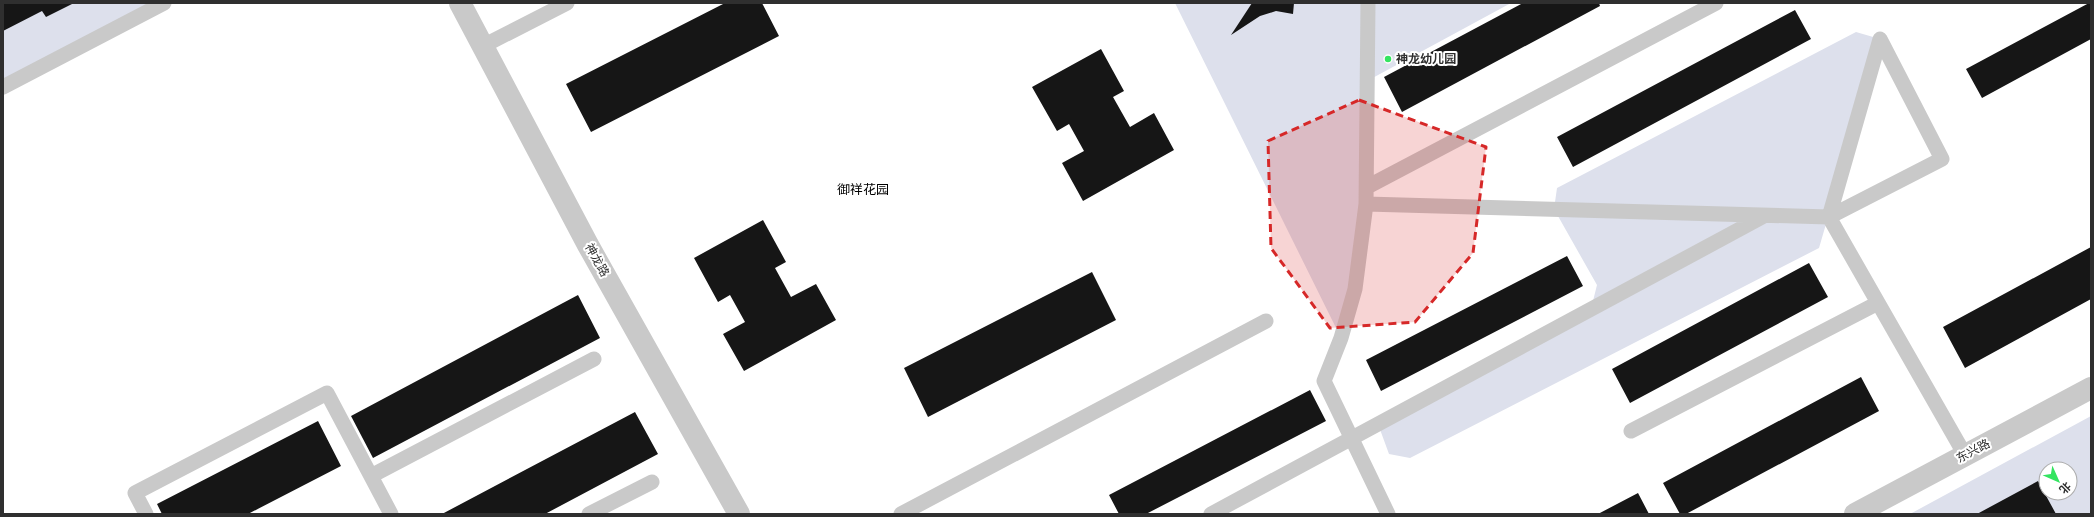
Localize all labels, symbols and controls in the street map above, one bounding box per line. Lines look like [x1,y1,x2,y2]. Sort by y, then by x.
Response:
place label: 神龙幼儿园 [1396,51,1456,67]
marker: 神龙幼儿园 [1383,54,1393,64]
district label: 御祥花园 [837,181,889,198]
street label: 神龙路 [581,240,613,280]
street label: 东兴路 [1953,435,1993,467]
north arrow [2038,461,2078,501]
text: 北 [2056,479,2074,497]

